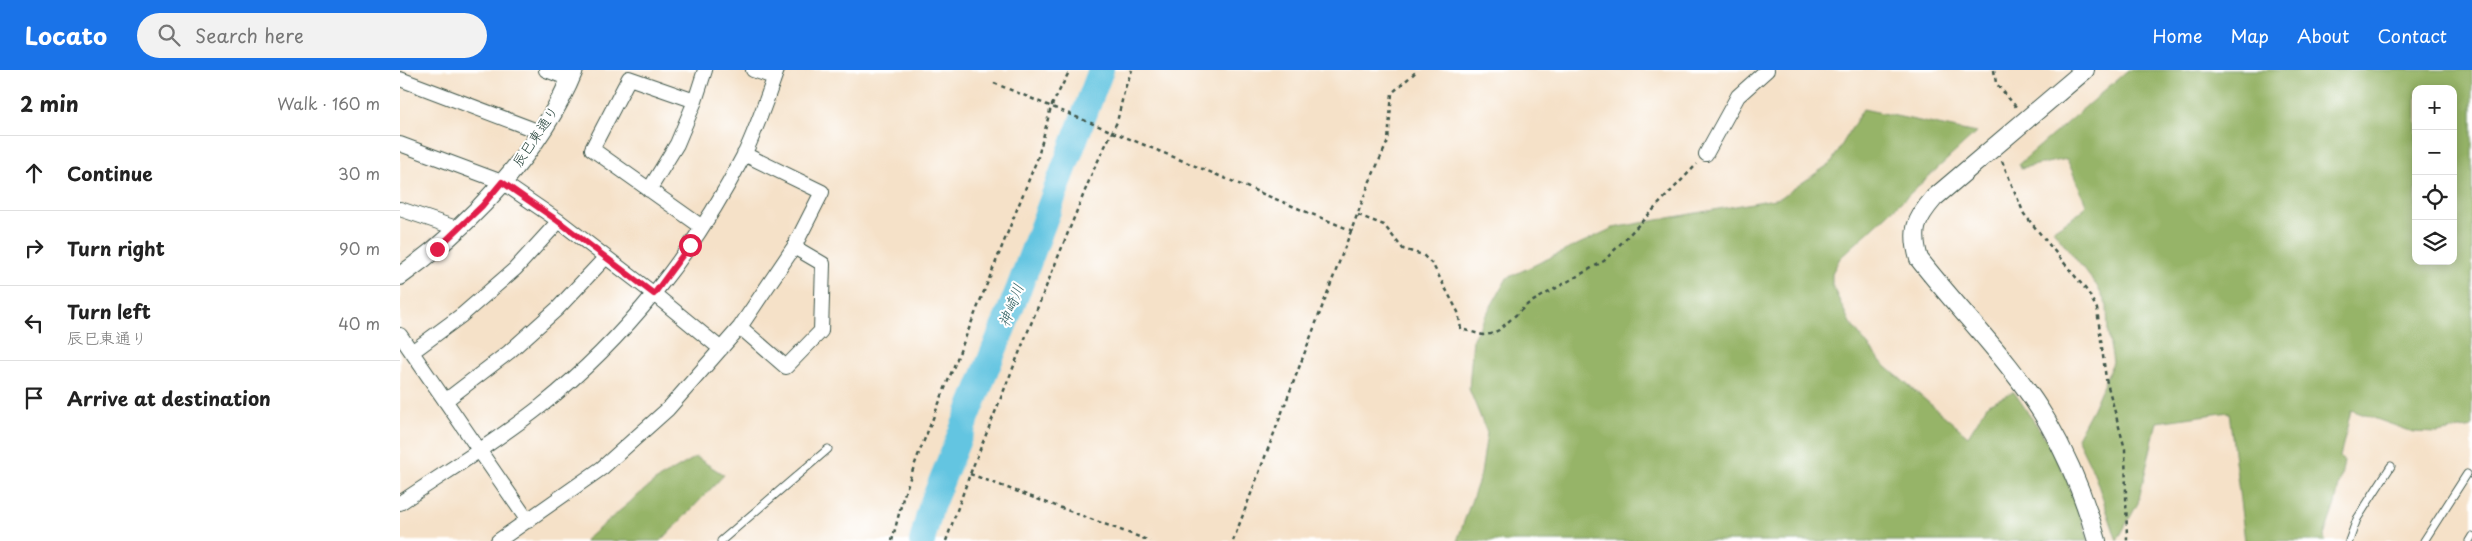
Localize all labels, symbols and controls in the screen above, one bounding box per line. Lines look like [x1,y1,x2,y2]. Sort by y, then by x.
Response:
search box [137,13,487,58]
text: Locato [25,17,107,53]
icon: search [155,21,183,49]
text: Search here [195,21,304,49]
text: Home [2152,22,2202,49]
text: Map [2230,22,2269,49]
text: About [2297,22,2349,49]
text: Contact [2377,22,2447,49]
map controls [2412,85,2457,265]
button: + [2412,85,2457,130]
text: 2 min [20,87,79,119]
text: Walk · 160 m [277,91,380,115]
street label: 辰巳東通り [507,101,563,171]
button: − [2412,130,2457,175]
icon: ahead [20,159,48,187]
text: Continue [67,159,153,187]
text: 30 m [338,161,380,185]
button: locate [2412,175,2457,220]
button: layers [2412,220,2457,265]
icon: right [20,234,48,262]
text: Turn right [67,234,165,262]
route start [679,234,702,257]
text: 90 m [339,236,380,260]
route end [426,238,449,261]
water label: 神崎川 [991,280,1029,330]
text: Turn left [67,297,151,325]
icon: left [20,309,48,337]
text: 40 m [338,311,380,335]
text: 辰巳東通り [67,325,147,349]
icon: arrive [20,384,48,412]
text: Arrive at destination [67,384,271,412]

